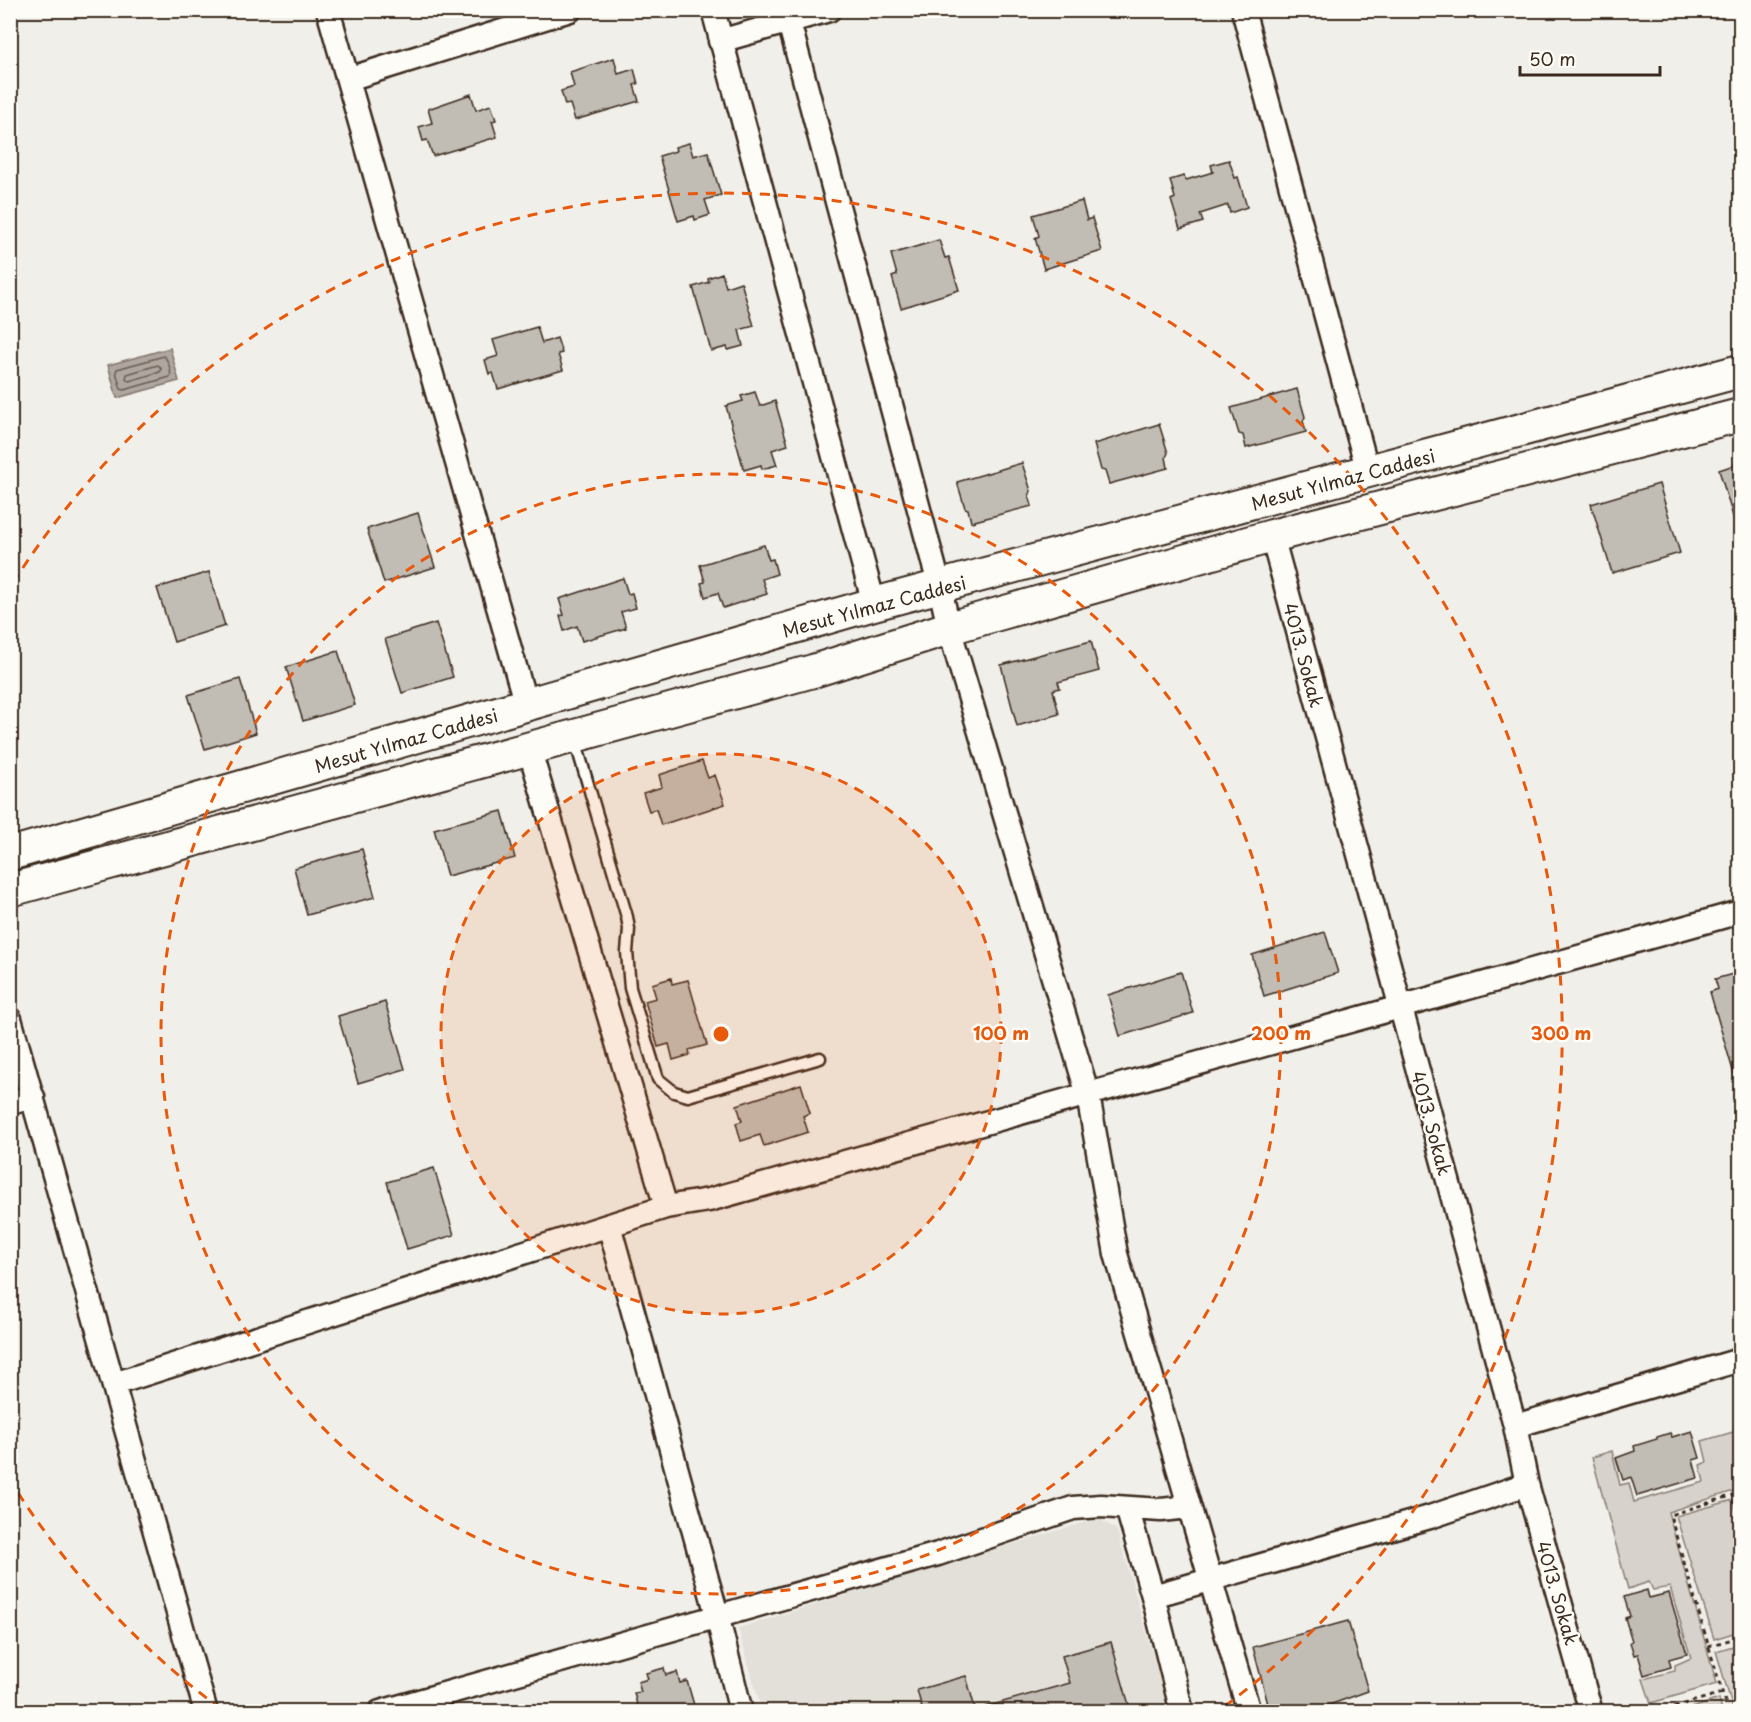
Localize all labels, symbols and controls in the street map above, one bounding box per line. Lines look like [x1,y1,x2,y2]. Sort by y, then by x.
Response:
scale bar [1520,39,1660,77]
text: 50 m [1529,45,1576,72]
street label: Mesut Yılmaz Caddesi [1248,441,1438,517]
street label: Mesut Yılmaz Caddesi [779,568,969,644]
street label: 4013. Sokak [1277,600,1331,710]
street label: Mesut Yılmaz Caddesi [311,701,501,779]
text: 100 m [973,1019,1029,1046]
text: 200 m [1251,1019,1311,1046]
text: 300 m [1531,1019,1591,1046]
centre of rings [711,1024,731,1044]
street label: 4013. Sokak [1405,1068,1459,1178]
street label: 4013. Sokak [1530,1538,1586,1648]

